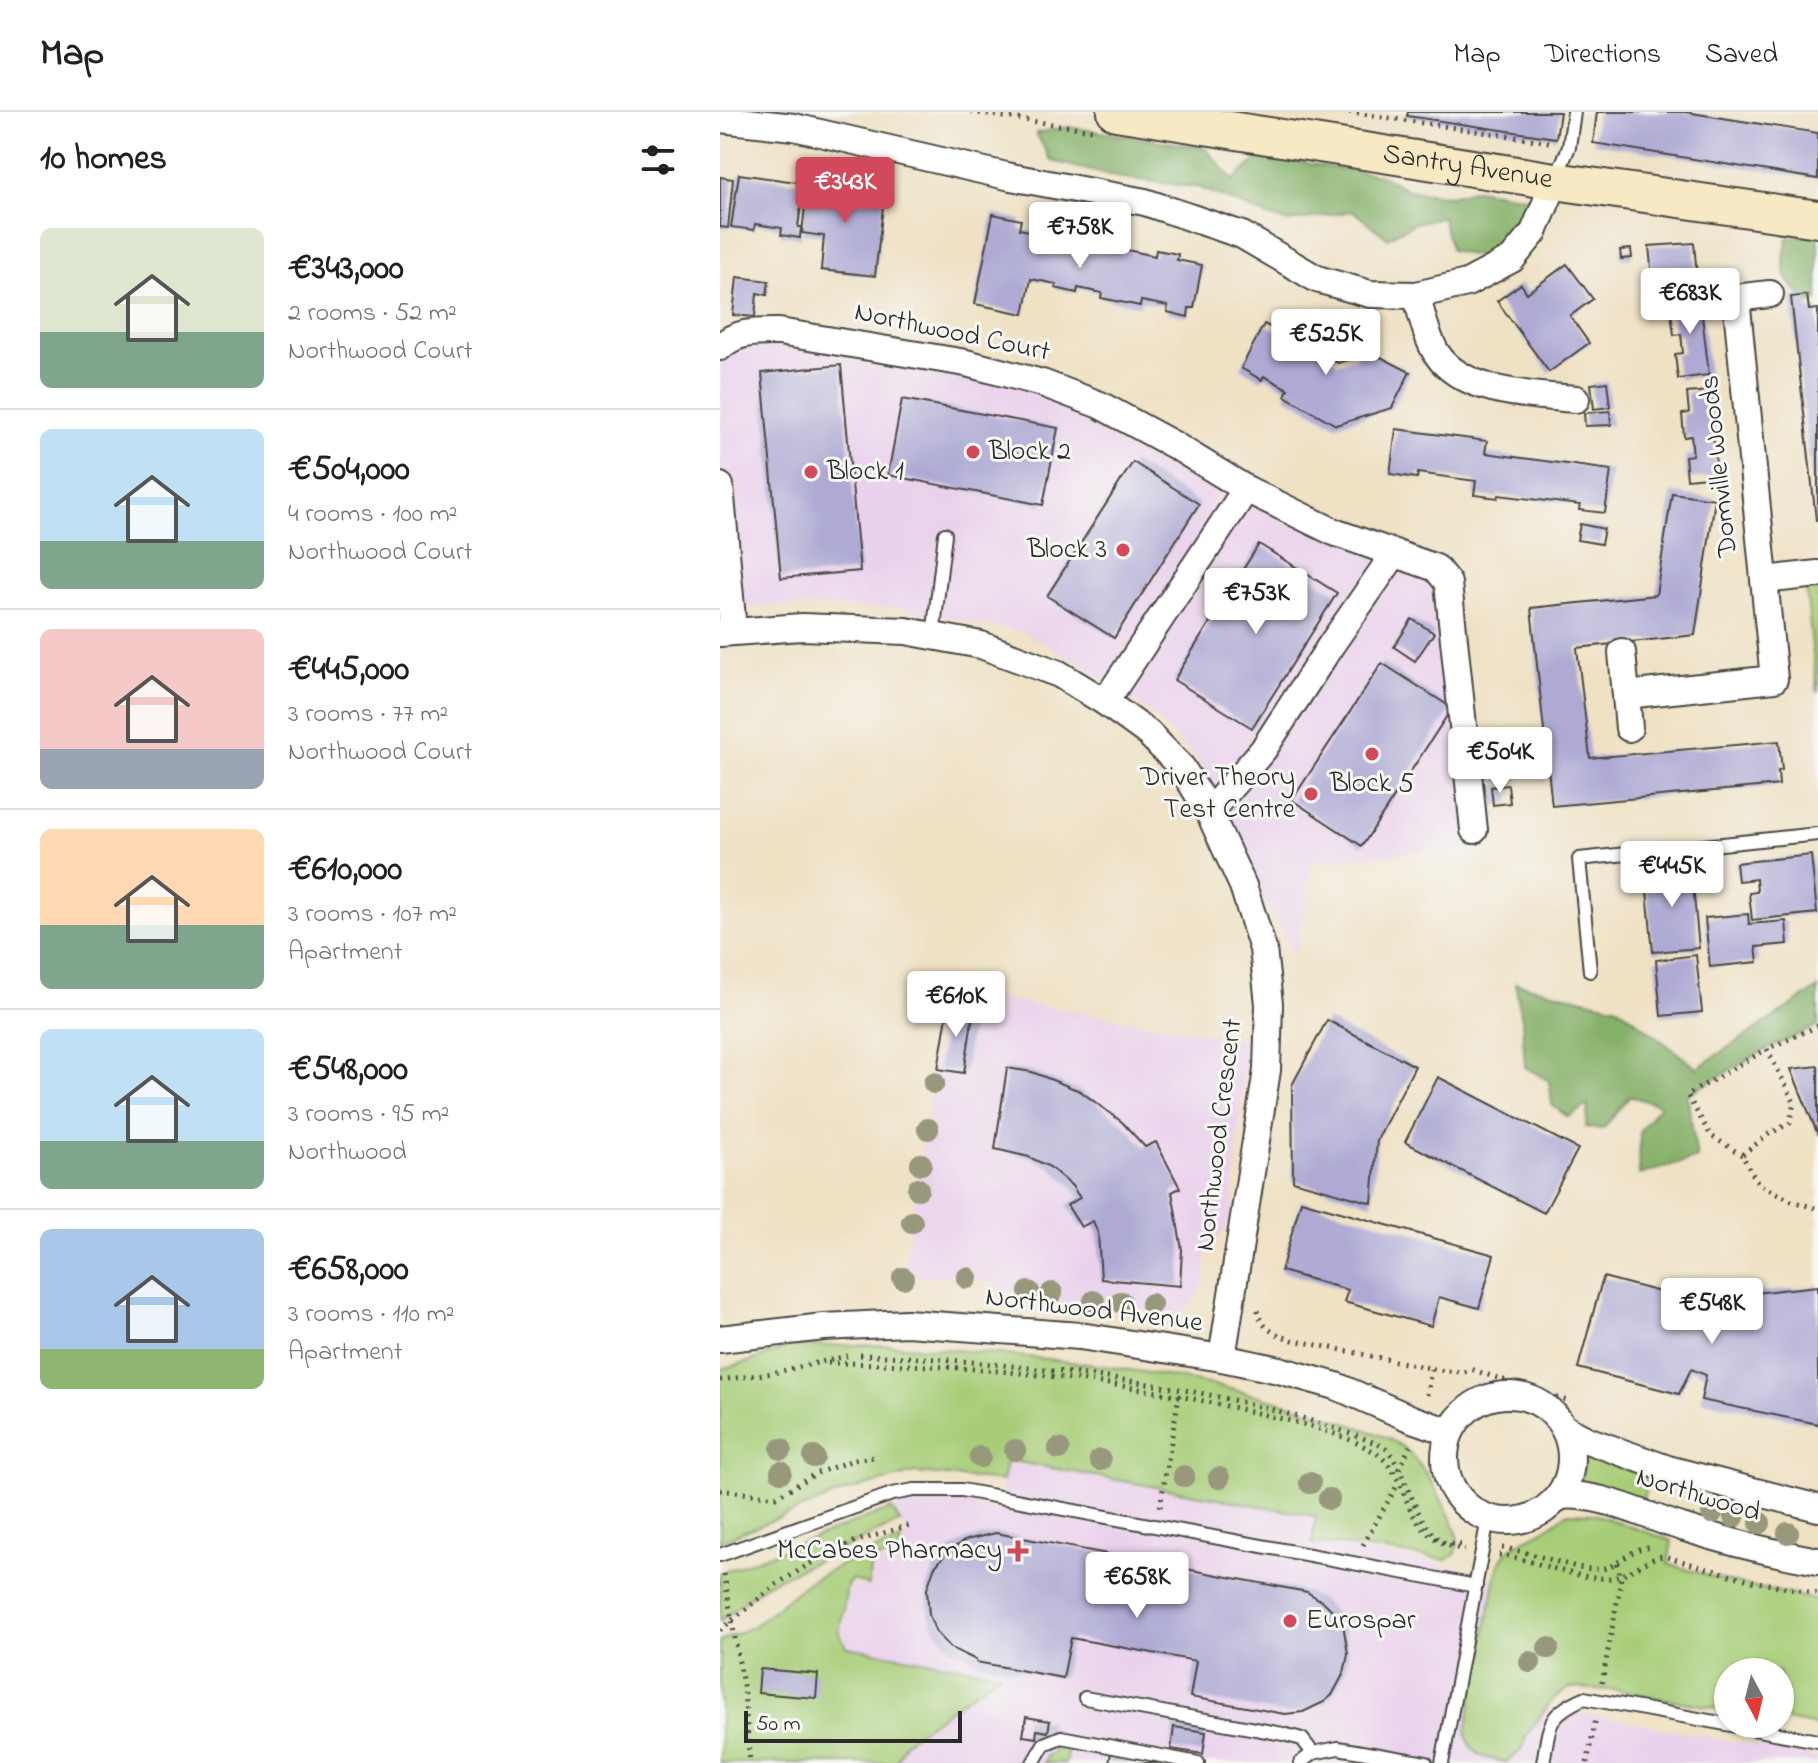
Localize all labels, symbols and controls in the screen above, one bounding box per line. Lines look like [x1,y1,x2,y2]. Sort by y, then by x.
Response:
text: Map [40,27,104,83]
text: Map [1453,35,1501,76]
text: Directions [1545,35,1661,76]
text: Saved [1705,35,1778,76]
street label: Santry Avenue [1380,134,1556,201]
text: 10 homes [40,135,167,185]
icon: filters [636,138,680,182]
pin: €343K [789,157,901,225]
text: €343K [814,164,876,202]
pin: €758K [1024,202,1136,270]
text: €758K [1047,209,1113,247]
text: €343,000 [288,245,404,295]
icon: home [104,260,200,356]
pin: €683K [1634,268,1746,336]
text: €683K [1659,275,1721,313]
street label: Northwood Court [851,292,1053,374]
text: 2 rooms · 52 m² [288,295,457,333]
pin: €525K [1270,309,1382,377]
text: €525K [1289,316,1363,354]
text: Northwood Court [288,333,473,371]
street label: Domville Woods [1690,373,1750,560]
place label: Block 2 [988,432,1071,473]
marker: Block 2 [964,443,982,461]
text: €504,000 [288,446,410,496]
place label: Block 1 [826,452,904,493]
icon: home [104,461,200,557]
marker: Block 1 [802,463,820,481]
text: 4 rooms · 100 m² [288,496,457,534]
place label: Block 3 [1026,530,1107,571]
text: Northwood Court [288,534,473,572]
marker: Block 3 [1114,541,1132,559]
pin: €753K [1200,568,1312,636]
text: €753K [1222,575,1290,613]
text: €445,000 [288,646,409,696]
icon: home [104,661,200,757]
text: 3 rooms · 77 m² [288,696,448,734]
pin: €504K [1444,727,1556,795]
text: Northwood Court [288,734,473,772]
text: €504K [1466,734,1534,772]
marker: Block 5 [1363,745,1381,763]
place label: Driver Theory Test Centre [1139,758,1295,831]
place label: Block 5 [1329,764,1414,805]
marker: Driver Theory Test Centre [1302,785,1320,803]
pin: €445K [1616,841,1728,909]
text: €610,000 [288,846,402,896]
text: €445K [1638,848,1706,886]
icon: home [104,861,200,957]
text: 3 rooms · 107 m² [288,896,457,934]
text: Apartment [288,934,402,972]
pin: €610K [900,971,1012,1039]
text: €610K [925,978,987,1016]
street label: Northwood Crescent [1185,1016,1255,1254]
text: €548,000 [288,1046,408,1096]
icon: home [104,1061,200,1157]
text: 3 rooms · 95 m² [288,1096,449,1134]
text: Northwood [288,1134,407,1172]
text: €658,000 [288,1246,409,1296]
icon: home [104,1261,200,1357]
street label: Northwood Avenue [983,1277,1205,1345]
pin: €548K [1656,1278,1768,1346]
text: €548K [1679,1285,1745,1323]
text: 3 rooms · 110 m² [288,1296,454,1334]
text: Apartment [288,1334,402,1372]
street label: Northwood [1631,1458,1765,1534]
place label: McCabes Pharmacy [777,1531,1002,1572]
marker: McCabes Pharmacy [1009,1542,1027,1560]
pin: €658K [1081,1552,1193,1620]
text: €658K [1104,1559,1170,1597]
place label: Eurospar [1306,1601,1416,1642]
marker: Eurospar [1281,1612,1299,1630]
north arrow [1714,1658,1794,1738]
map controls [1714,1658,1794,1738]
scale bar [744,1707,962,1743]
text: 50 m [756,1709,801,1741]

